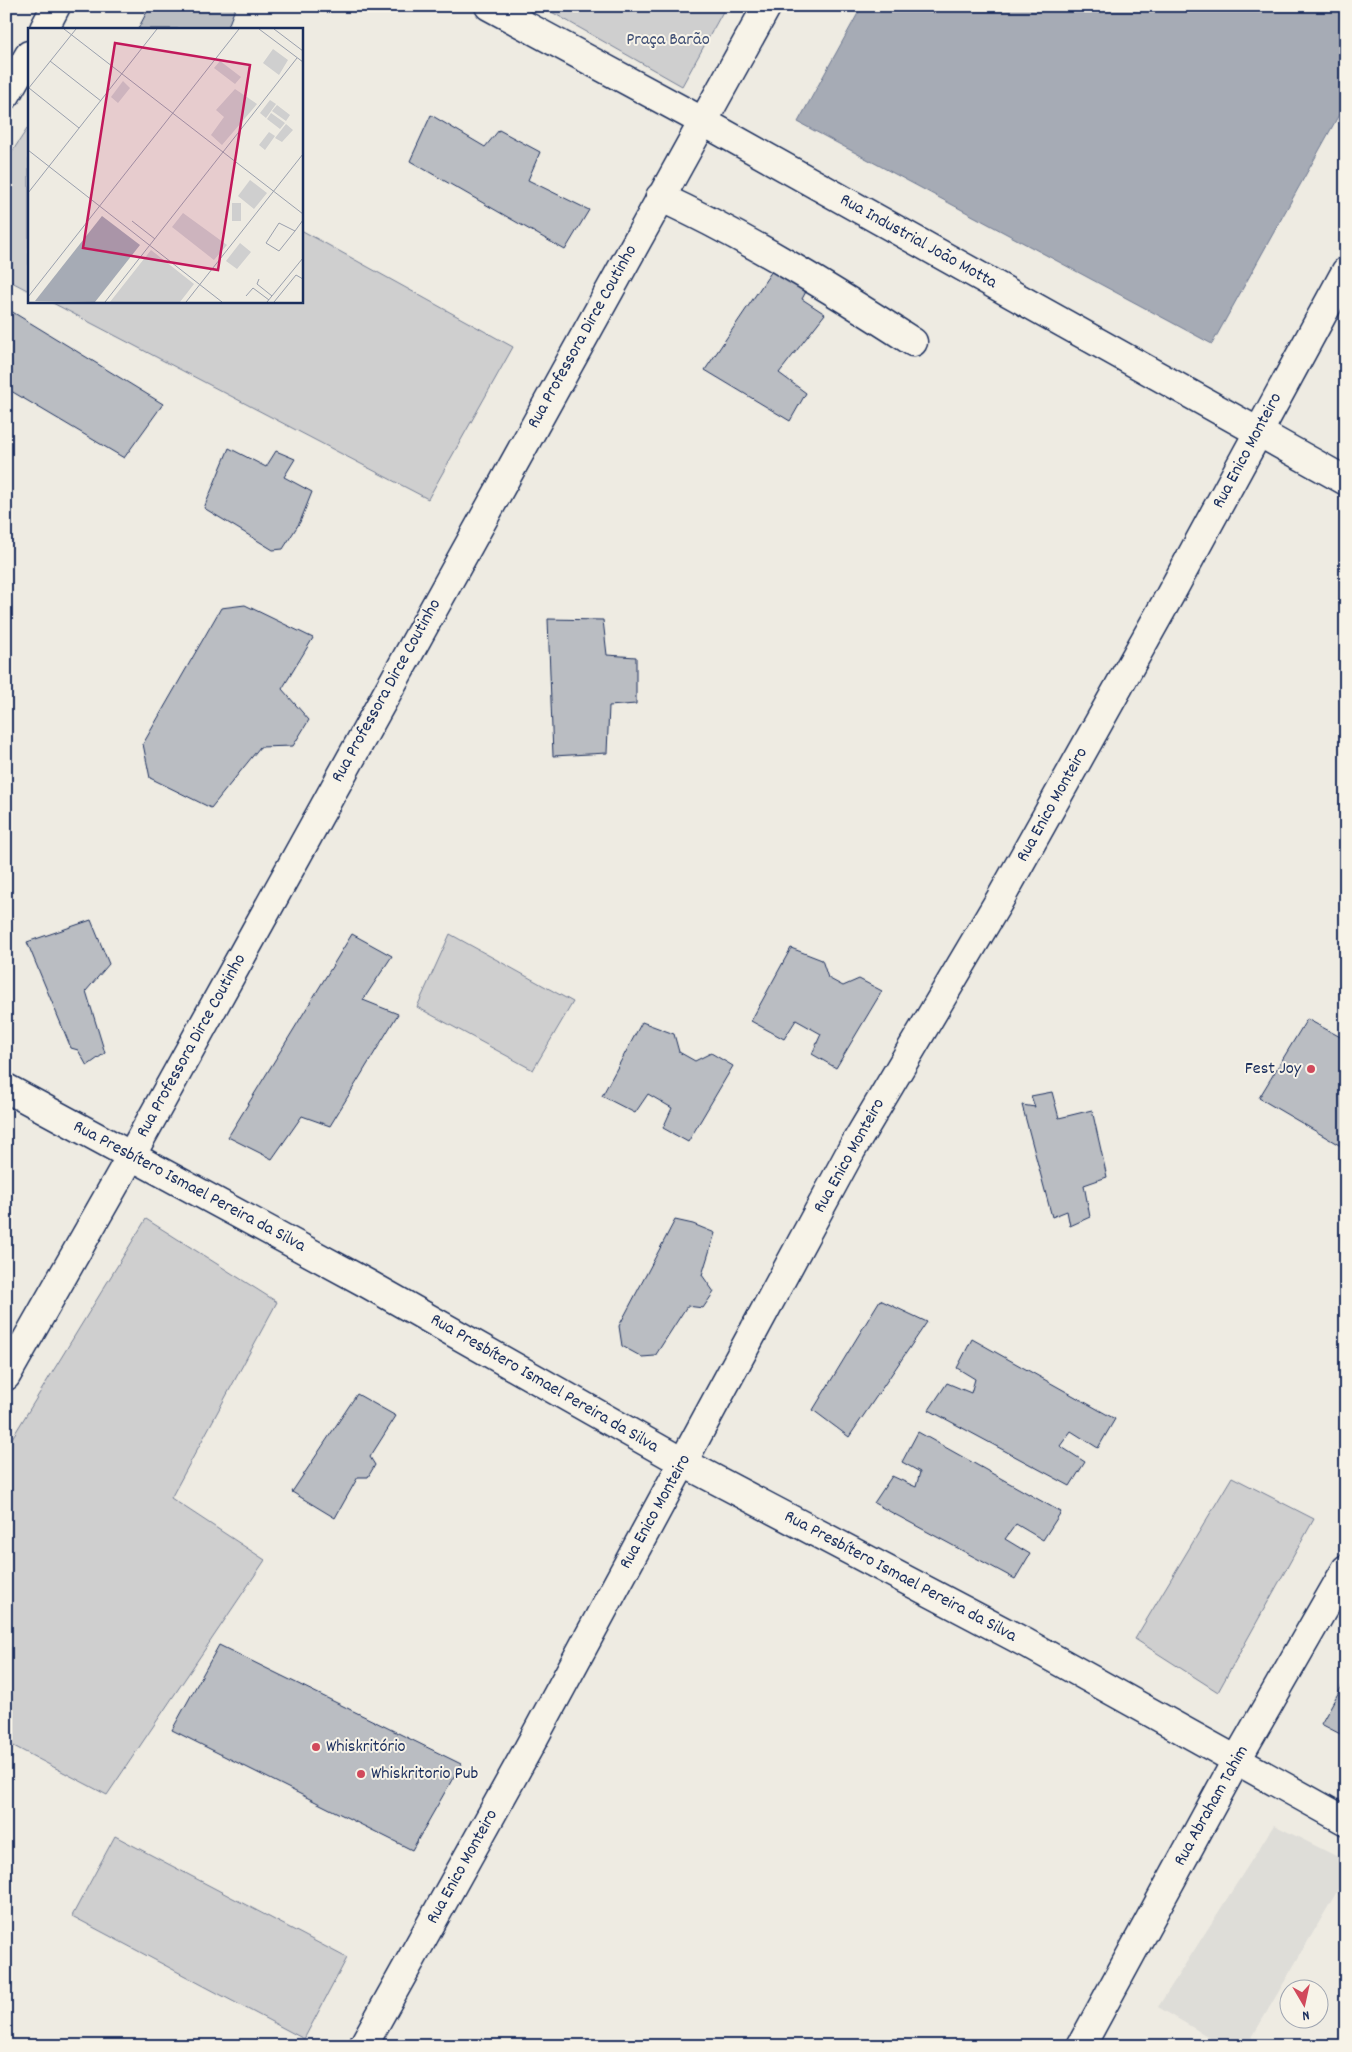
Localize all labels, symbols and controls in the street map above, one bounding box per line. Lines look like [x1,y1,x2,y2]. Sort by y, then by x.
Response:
inset map [28,28,302,302]
park label: Praça Barão [626,28,710,53]
street label: Rua Industrial João Motta [835,188,1002,296]
street label: Rua Professora Dirce Coutinho [522,241,644,433]
street label: Rua Enico Monteiro [1207,389,1289,513]
street label: Rua Professora Dirce Coutinho [326,595,448,787]
street label: Rua Enico Monteiro [1011,743,1095,867]
street label: Rua Professora Dirce Coutinho [131,950,253,1142]
place label: Fest Joy [1245,1057,1302,1082]
marker: Fest Joy [1305,1063,1317,1075]
street label: Rua Enico Monteiro [808,1094,892,1218]
street label: Rua Presbítero Ismael Pereira da Silva [68,1115,310,1259]
street label: Rua Presbítero Ismael Pereira da Silva [425,1308,663,1460]
street label: Rua Enico Monteiro [614,1450,698,1574]
street label: Rua Presbítero Ismael Pereira da Silva [779,1505,1021,1649]
place label: Whiskritório [326,1735,405,1760]
marker: Whiskritório [310,1741,322,1753]
street label: Rua Abraham Tahim [1168,1741,1256,1871]
place label: Whiskritorio Pub [371,1762,478,1787]
marker: Whiskritorio Pub [355,1768,367,1780]
street label: Rua Enico Monteiro [421,1805,505,1929]
north arrow [1280,1980,1330,2030]
text: N [1301,2004,1311,2025]

